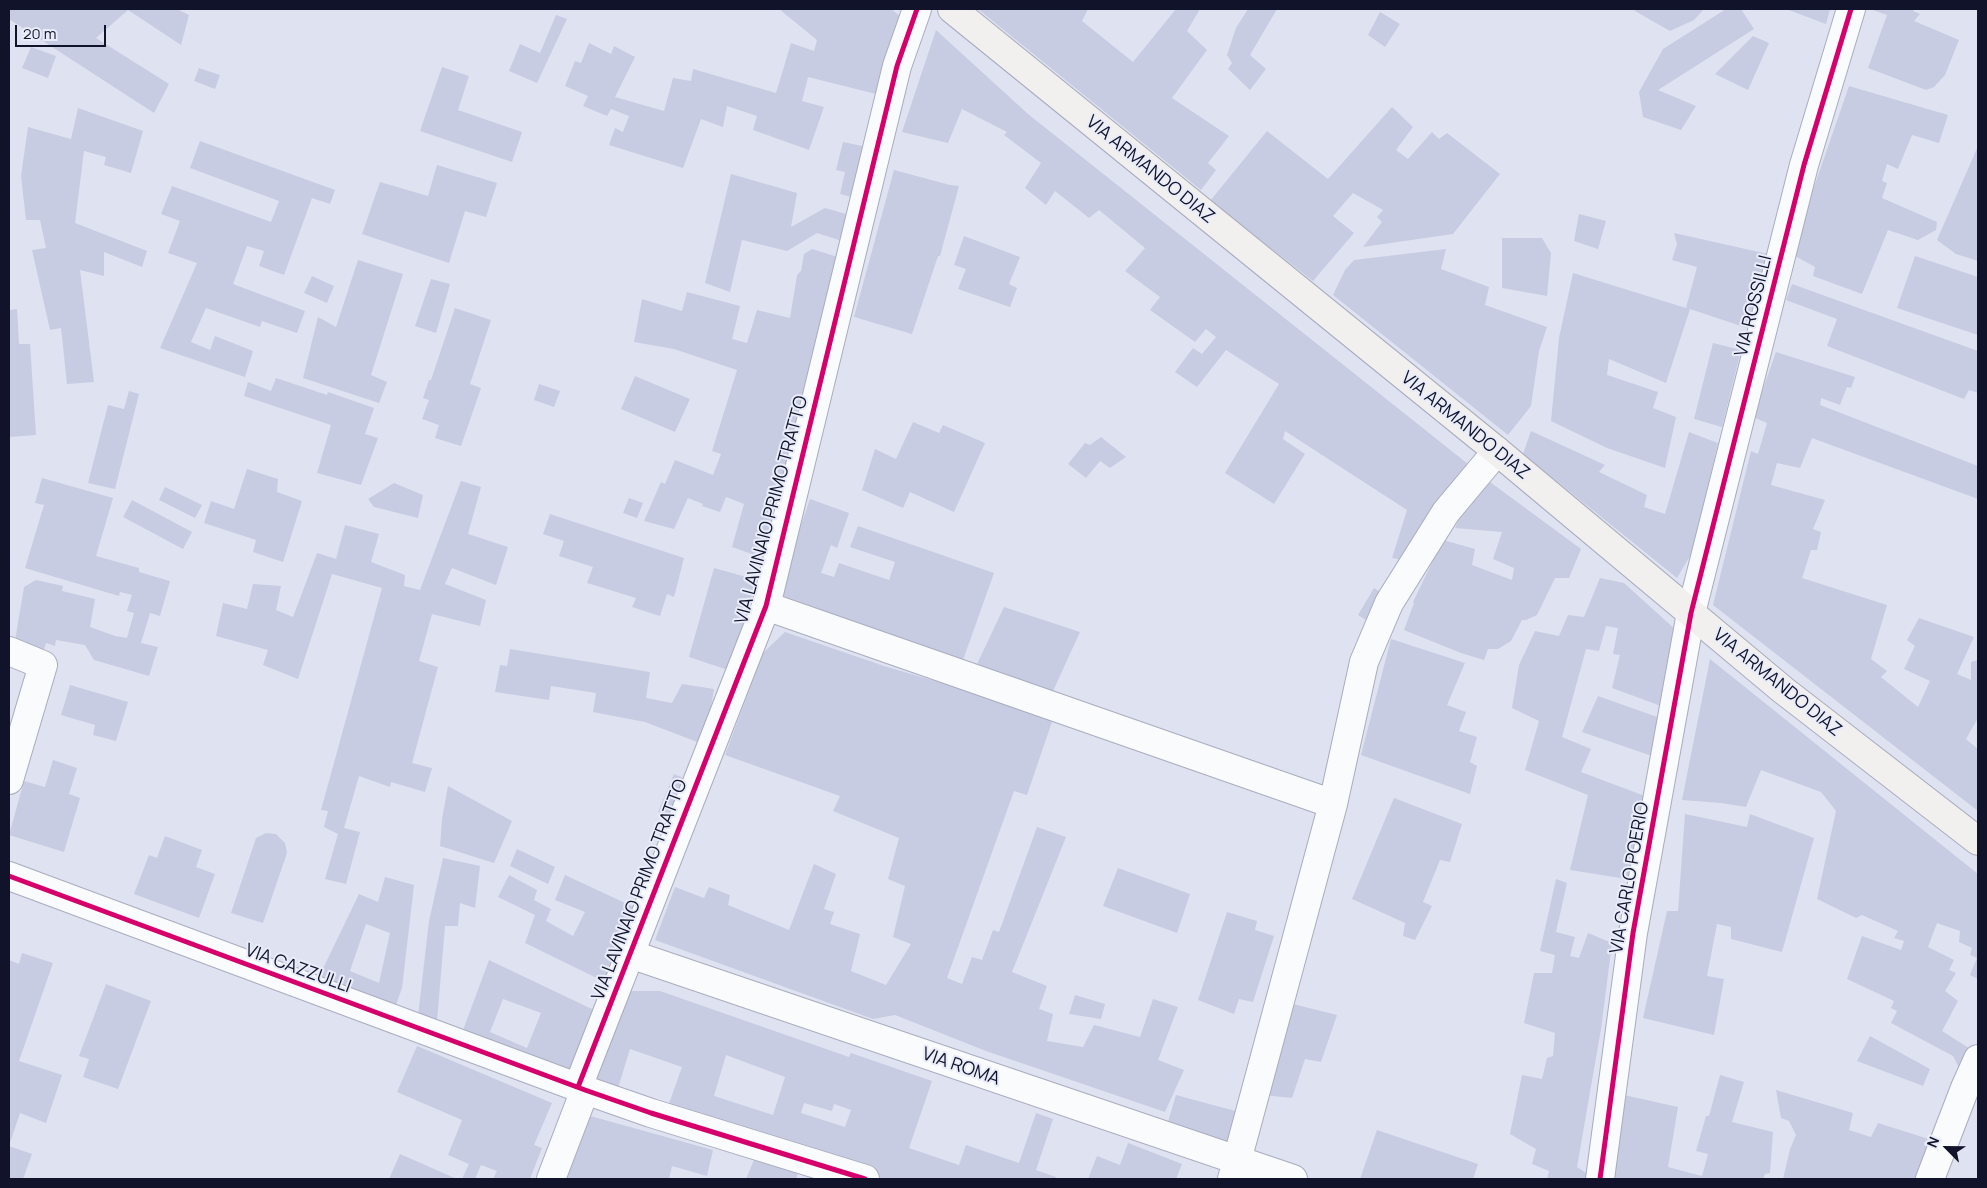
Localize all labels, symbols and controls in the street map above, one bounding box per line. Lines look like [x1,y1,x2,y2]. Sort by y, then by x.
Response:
scale bar [18,15,109,47]
text: 20 m [23,23,56,44]
street label: VIA ARMANDO DIAZ [1081,112,1219,228]
street label: VIA ROSSILLI [1731,253,1777,359]
street label: VIA ARMANDO DIAZ [1396,368,1534,484]
street label: VIA LAVINAIO PRIMO TRATTO [731,394,813,626]
street label: VIA ARMANDO DIAZ [1708,625,1846,741]
street label: VIA LAVINAIO PRIMO TRATTO [588,776,692,1004]
street label: VIA CARLO POERIO [1606,801,1654,955]
street label: VIA CAZZULLI [242,940,354,998]
street label: VIA ROMA [919,1044,1003,1090]
north arrow [1922,1123,1972,1173]
text: N [1922,1134,1943,1150]

